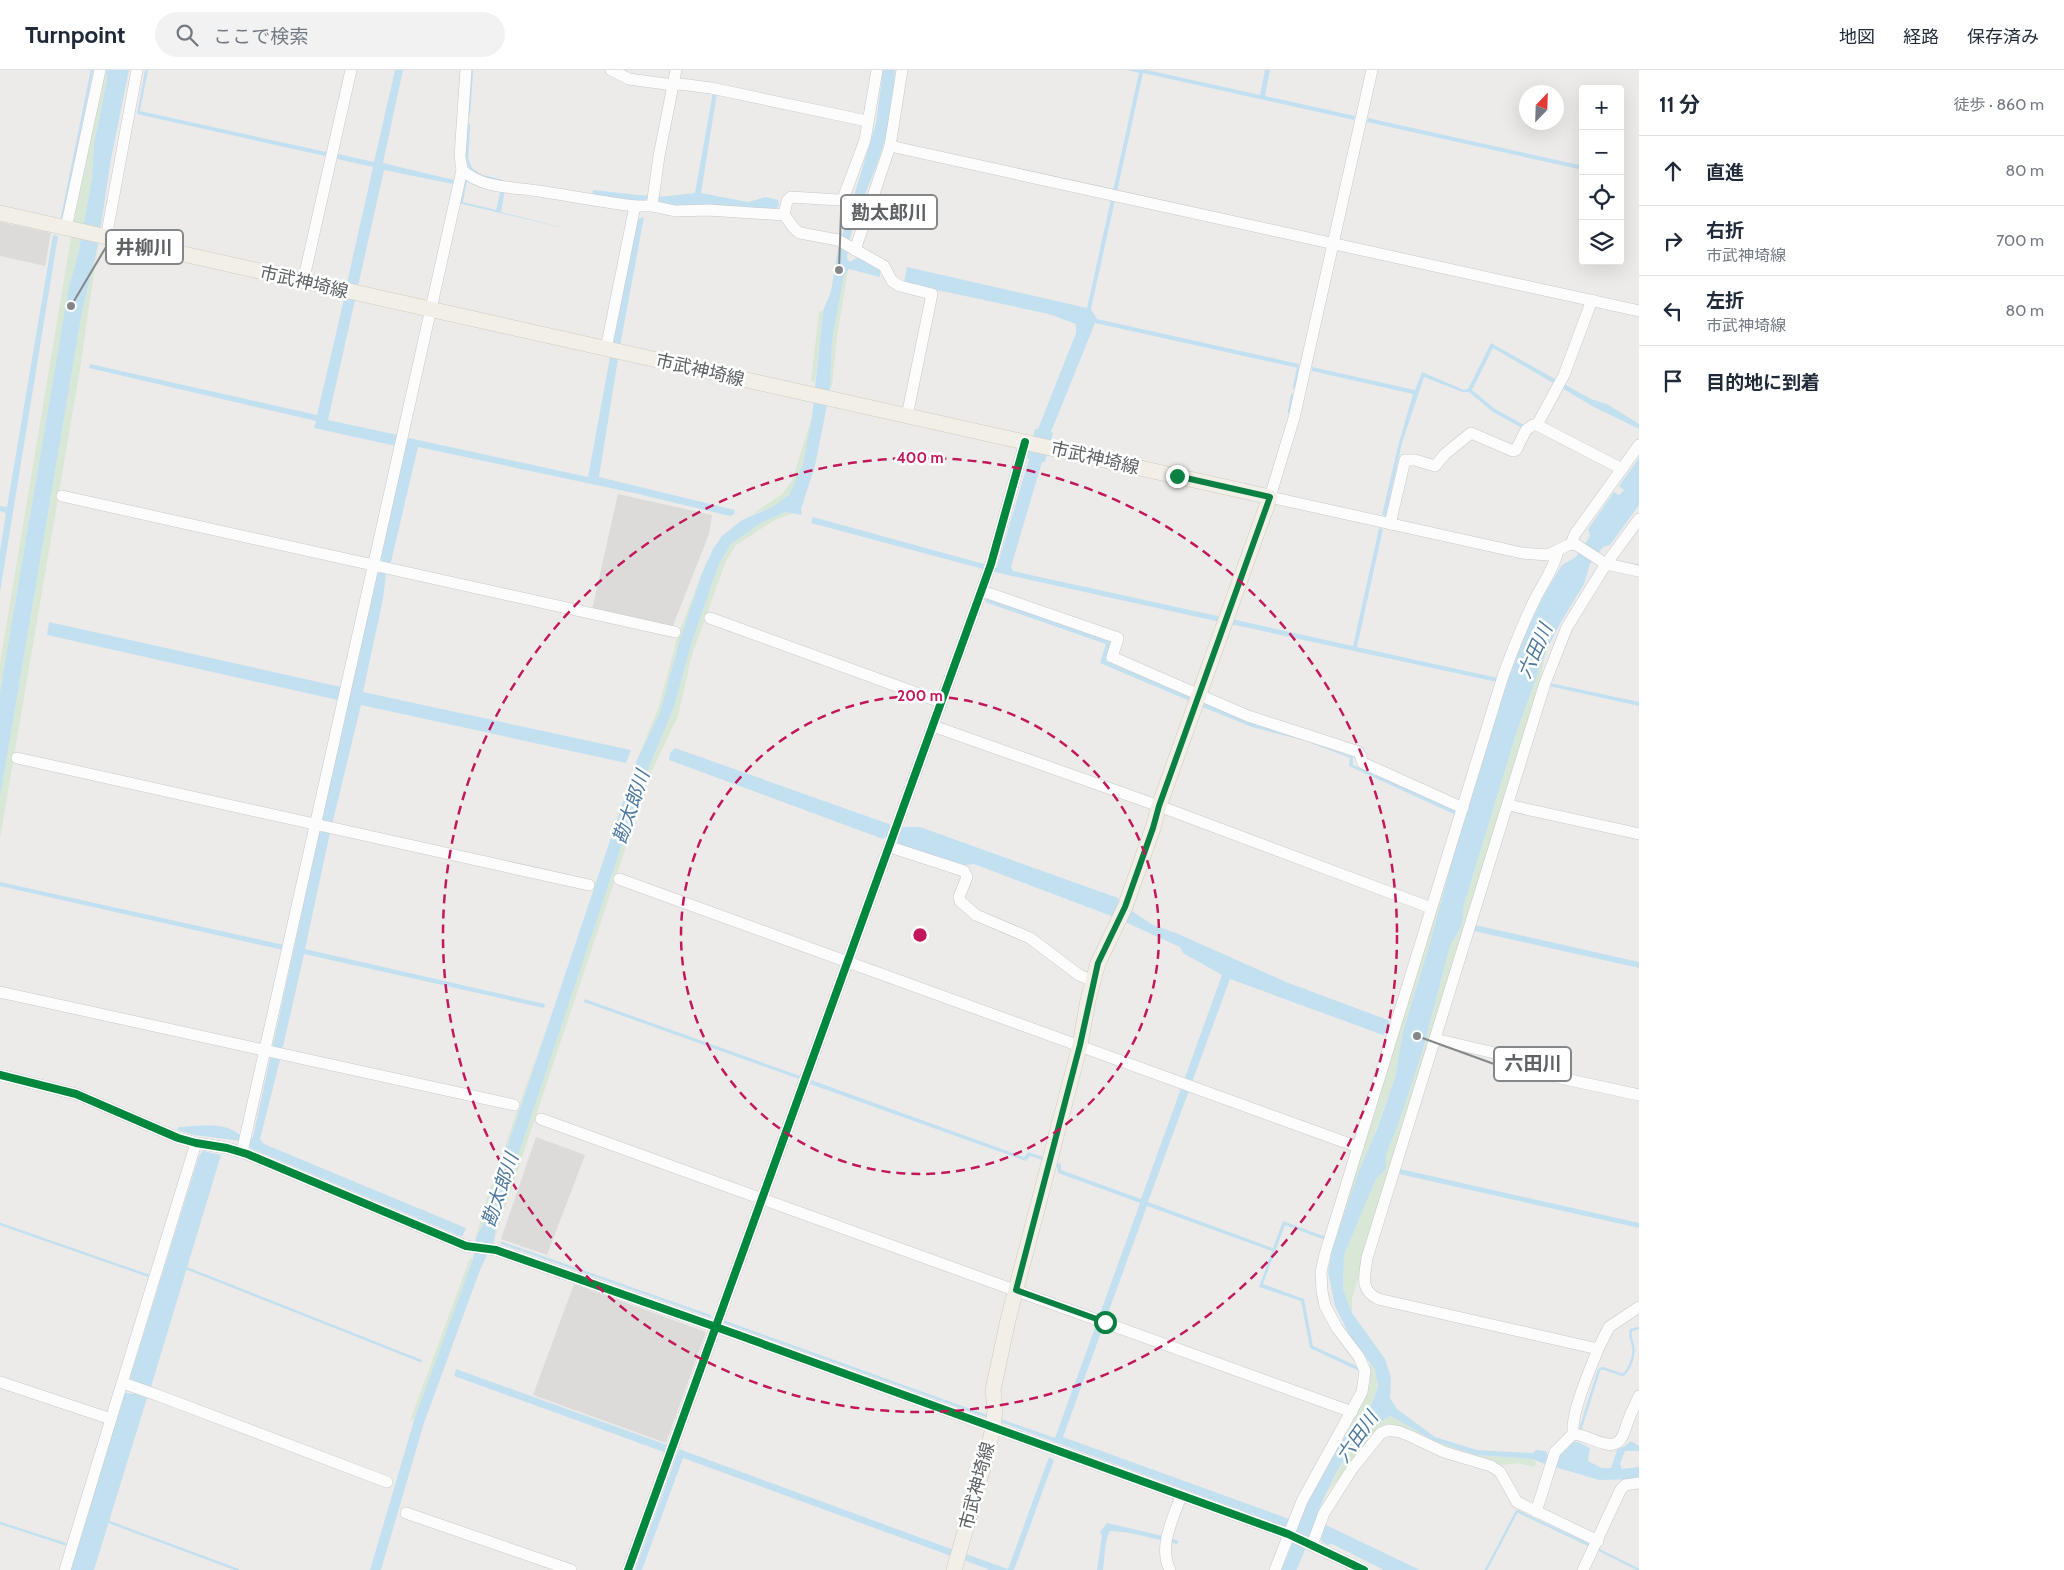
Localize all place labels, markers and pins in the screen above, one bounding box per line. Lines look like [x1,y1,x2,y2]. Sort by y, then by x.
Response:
callout: 勘太郎川 [841,195,937,229]
callout: 井柳川 [106,230,183,264]
centre of rings [911,926,929,944]
callout: 六田川 [1494,1047,1571,1081]

